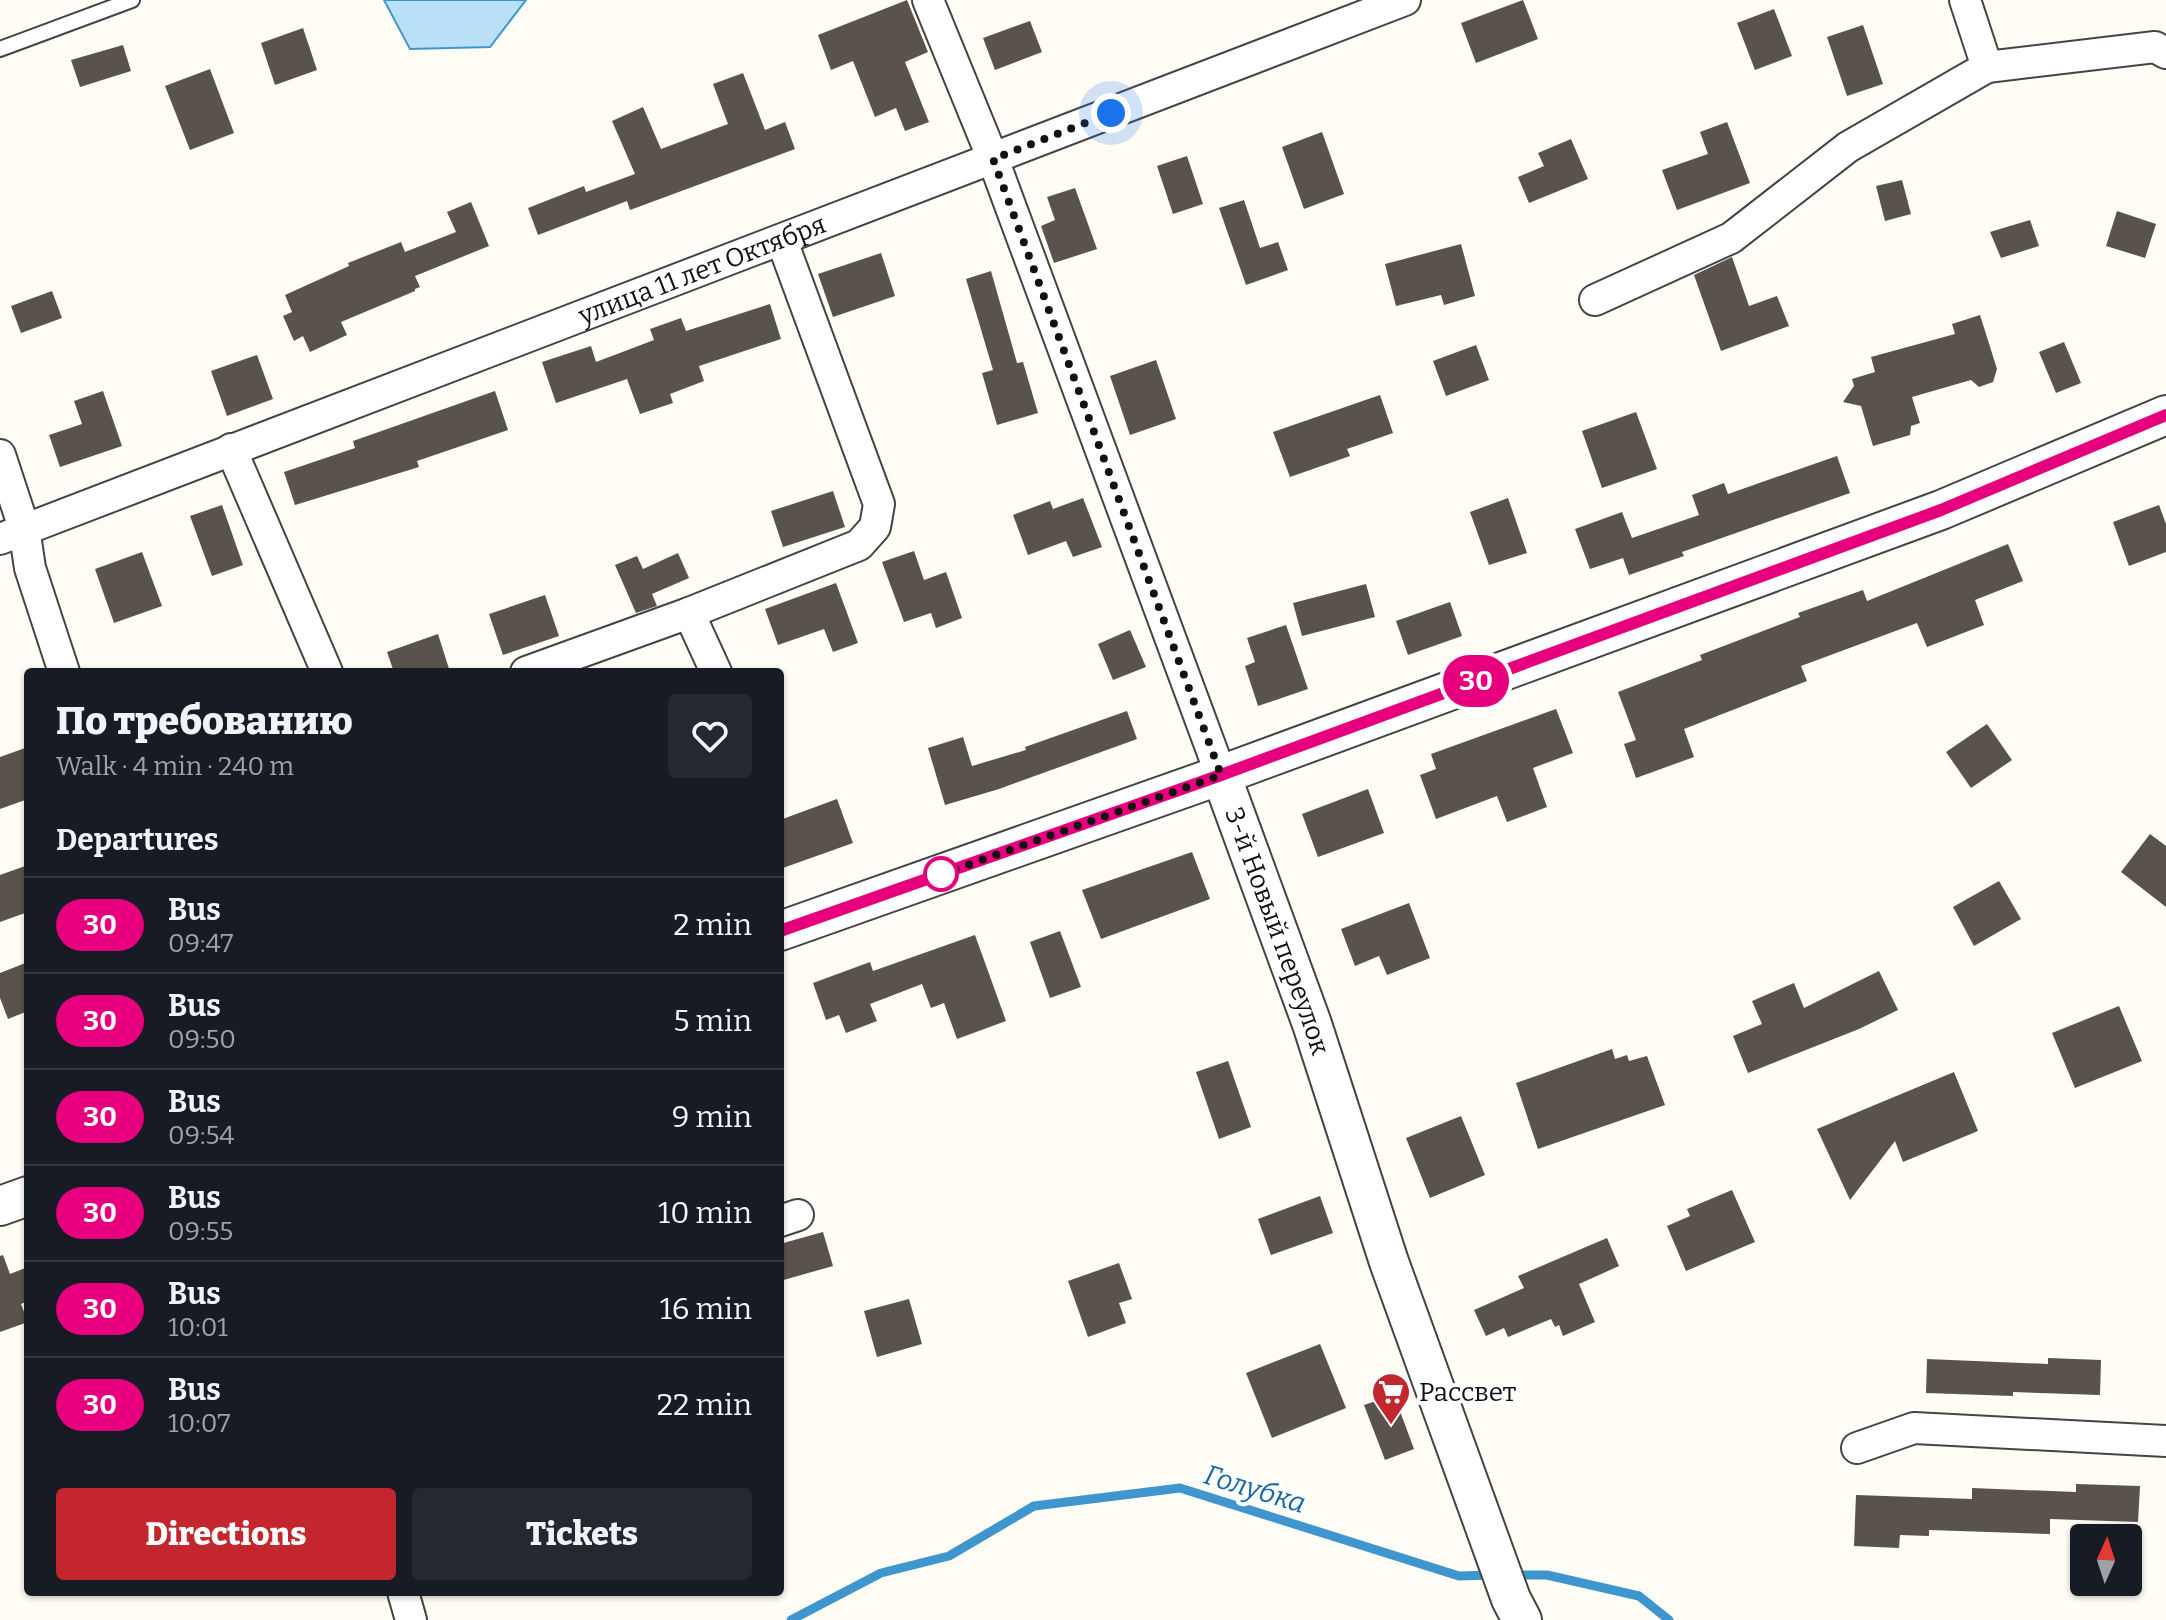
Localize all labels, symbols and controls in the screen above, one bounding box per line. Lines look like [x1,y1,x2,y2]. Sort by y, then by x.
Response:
your location [1091,93,1131,133]
street label: улица 11 лет Октября [573,208,830,331]
line badge: 30 [1440,655,1512,707]
text: 30 [1459,664,1493,697]
button: heart [668,694,752,778]
text: По требованию [56,698,353,744]
text: Walk · 4 min · 240 m [56,751,294,782]
street label: 3-й Новый переулок [1219,803,1337,1059]
text: Departures [56,822,219,858]
unlabelled marker [924,857,958,891]
text: Bus [168,892,221,928]
text: 2 min [673,907,752,943]
text: 30 [83,908,117,941]
text: 09:47 [168,928,233,959]
text: Bus [168,988,221,1024]
text: 5 min [673,1003,752,1039]
text: 30 [83,1004,117,1037]
text: 09:50 [168,1024,236,1055]
text: Bus [168,1084,221,1120]
text: 9 min [672,1099,752,1135]
text: 30 [83,1100,117,1133]
text: 09:54 [168,1120,234,1151]
text: Bus [168,1180,221,1216]
text: 10 min [658,1195,752,1231]
text: 30 [83,1196,117,1229]
text: 09:55 [168,1216,233,1247]
text: Bus [168,1276,221,1312]
text: 16 min [660,1291,752,1327]
text: 30 [83,1292,117,1325]
text: 10:01 [168,1312,228,1343]
supermarket icon: Рассвет [1370,1371,1412,1426]
text: Bus [168,1372,221,1408]
place label: Рассвет [1419,1377,1516,1408]
text: 22 min [657,1387,752,1423]
text: 30 [83,1388,117,1421]
text: 10:07 [168,1408,230,1439]
water label: Голубка [1200,1458,1310,1520]
button: Directions [56,1488,396,1580]
button: Tickets [412,1488,752,1580]
north arrow [2070,1524,2142,1596]
map controls [2070,1524,2142,1596]

